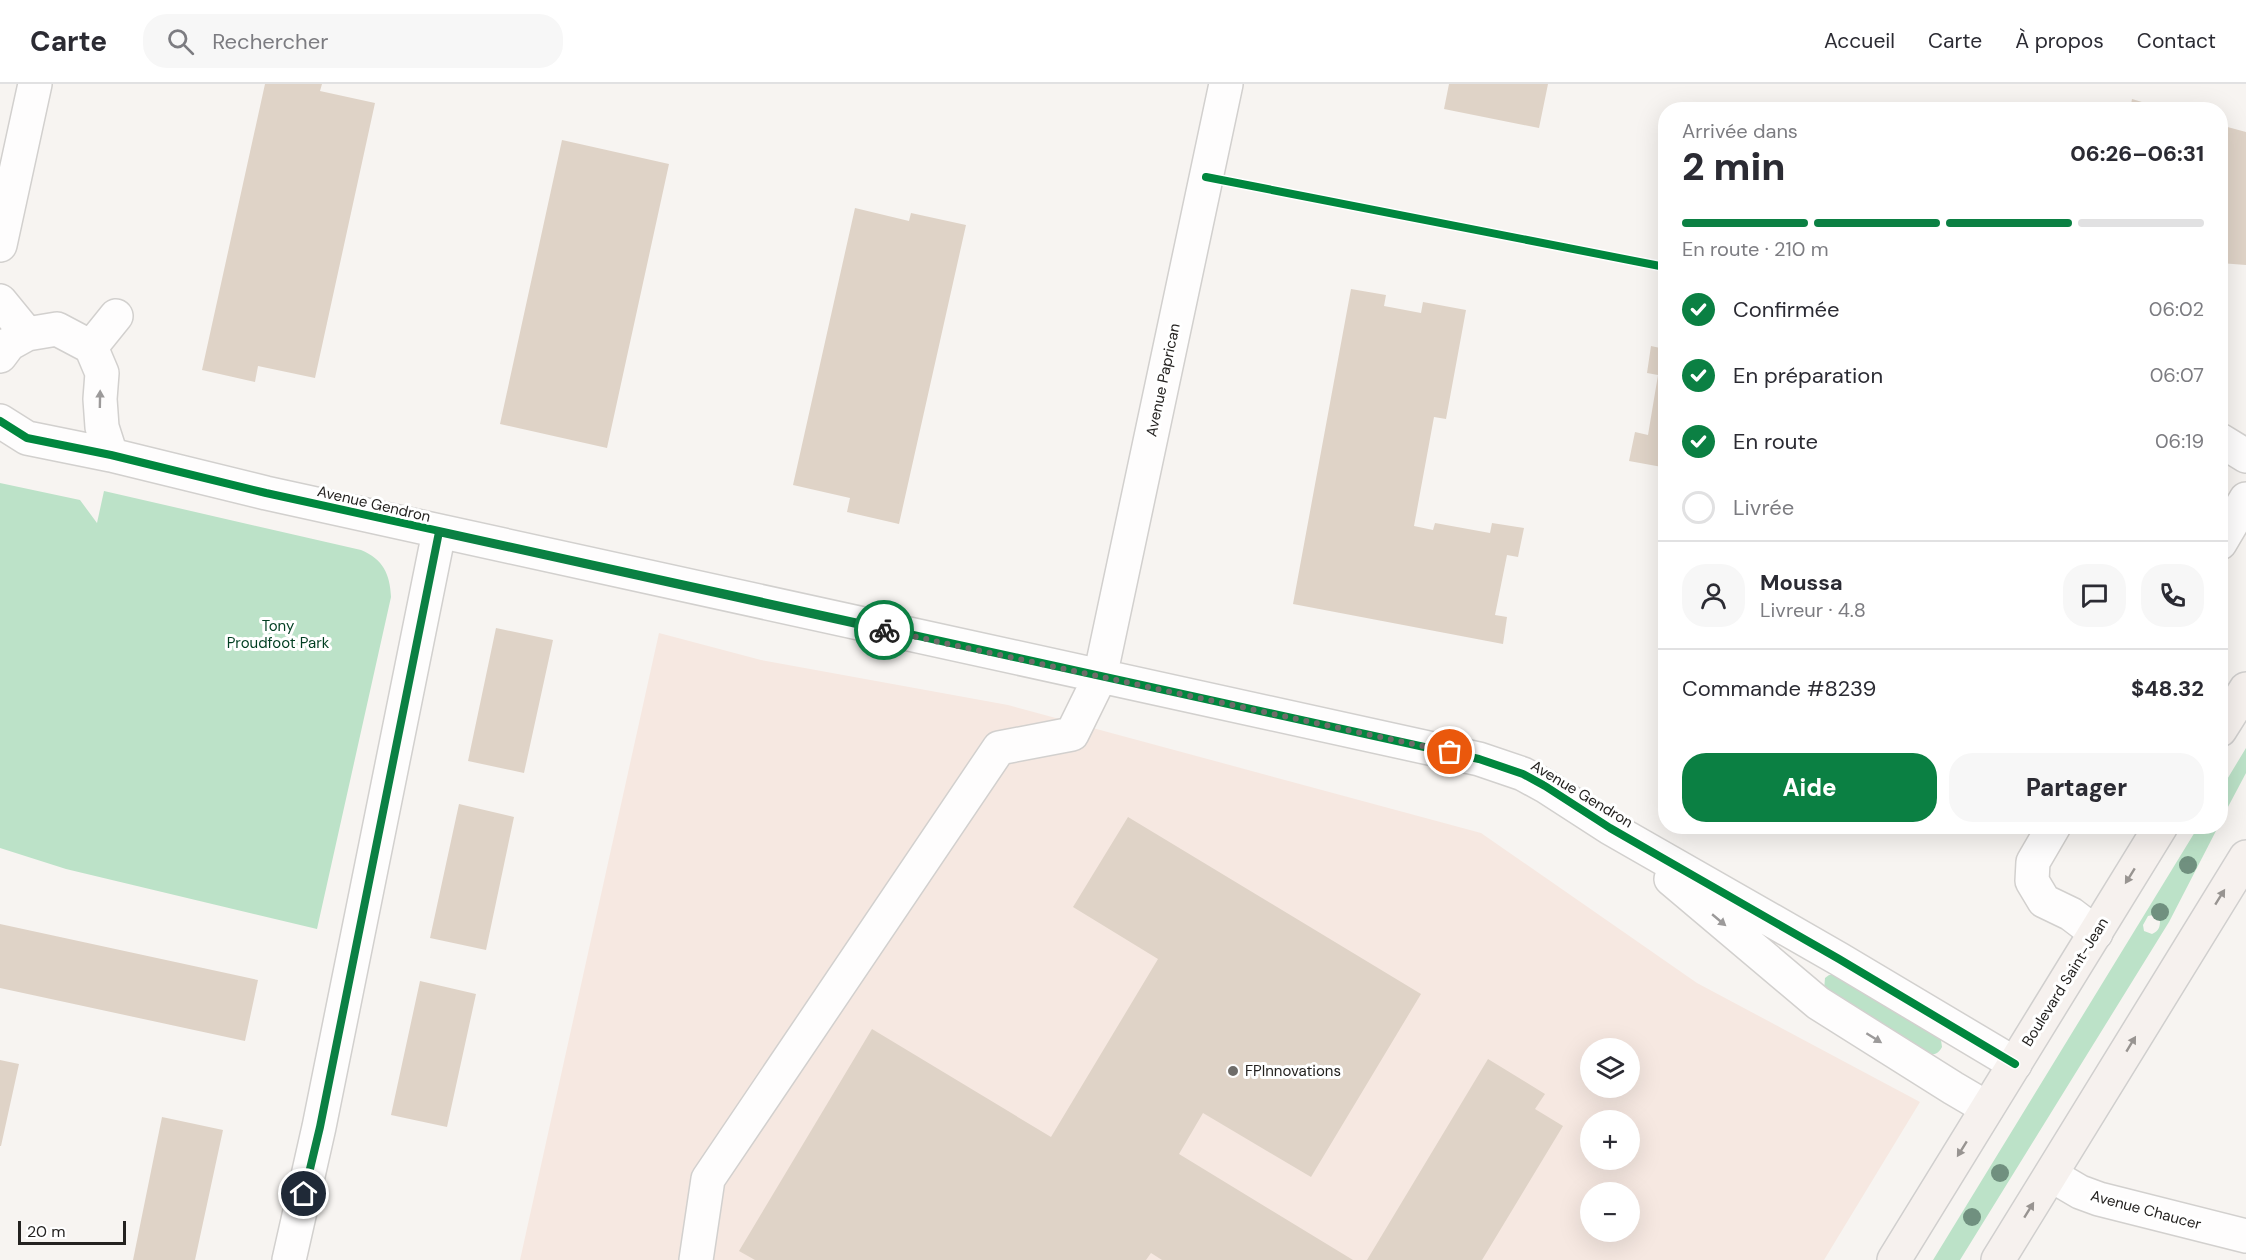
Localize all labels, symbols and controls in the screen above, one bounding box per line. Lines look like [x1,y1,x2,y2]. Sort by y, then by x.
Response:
search box [143,14,563,68]
text: Carte [30,23,107,60]
icon: search [164,25,197,58]
text: Rechercher [212,27,328,56]
text: Accueil [1824,27,1895,55]
text: Carte [1928,27,1982,55]
text: À propos [2015,27,2104,55]
text: Contact [2137,27,2216,55]
text: Arrivée dans [1682,118,1798,144]
text: 06:26–06:31 [2070,139,2204,168]
text: 2 min [1682,141,1786,192]
text: En route · 210 m [1682,236,1829,262]
icon: check [1682,293,1715,326]
text: Confirmée [1733,295,1840,324]
text: 06:02 [2149,296,2204,322]
street label: Avenue Paprican [1141,321,1185,439]
icon: check [1682,359,1715,392]
text: En préparation [1733,361,1883,390]
text: 06:07 [2150,362,2204,388]
one-way arrow [96,389,105,408]
icon: check [1682,425,1715,458]
text: En route [1733,427,1818,456]
text: 06:19 [2155,428,2204,454]
street label: Avenue Gendron [315,481,433,527]
text: Livrée [1733,493,1794,522]
button: person [1682,564,1745,627]
button: chat [2063,564,2126,627]
button: phone [2141,564,2204,627]
text: Moussa [1760,568,1843,597]
text: Livreur · 4.8 [1760,597,1866,623]
courier [854,600,914,660]
icon: bike [868,614,901,647]
park label: Tony Proudfoot Park [227,616,330,653]
text: Commande #8239 [1682,674,1876,703]
text: $48.32 [2131,674,2204,703]
pin [1424,726,1475,777]
icon: bag [1433,735,1466,768]
button: Aide [1682,753,1937,822]
button: Partager [1949,753,2204,822]
street label: Avenue Gendron [1527,756,1637,832]
one-way arrow [2125,868,2136,884]
one-way arrow [2215,889,2226,906]
one-way arrow [1711,913,1726,926]
street label: Boulevard Saint-Jean [2017,914,2113,1050]
one-way arrow [1866,1032,1882,1043]
one-way arrow [2125,1036,2136,1052]
map controls [1580,1038,1640,1242]
button: layers [1580,1038,1640,1098]
place label: FPInnovations [1245,1061,1341,1081]
marker: FPInnovations [1226,1064,1240,1078]
button: + [1580,1110,1640,1170]
one-way arrow [1956,1141,1967,1158]
pin [278,1168,329,1219]
icon: home [287,1177,320,1210]
button: − [1580,1182,1640,1242]
street label: Avenue Chaucer [2088,1186,2204,1234]
one-way arrow [2023,1202,2034,1218]
scale bar [18,1218,126,1246]
text: 20 m [27,1221,66,1242]

